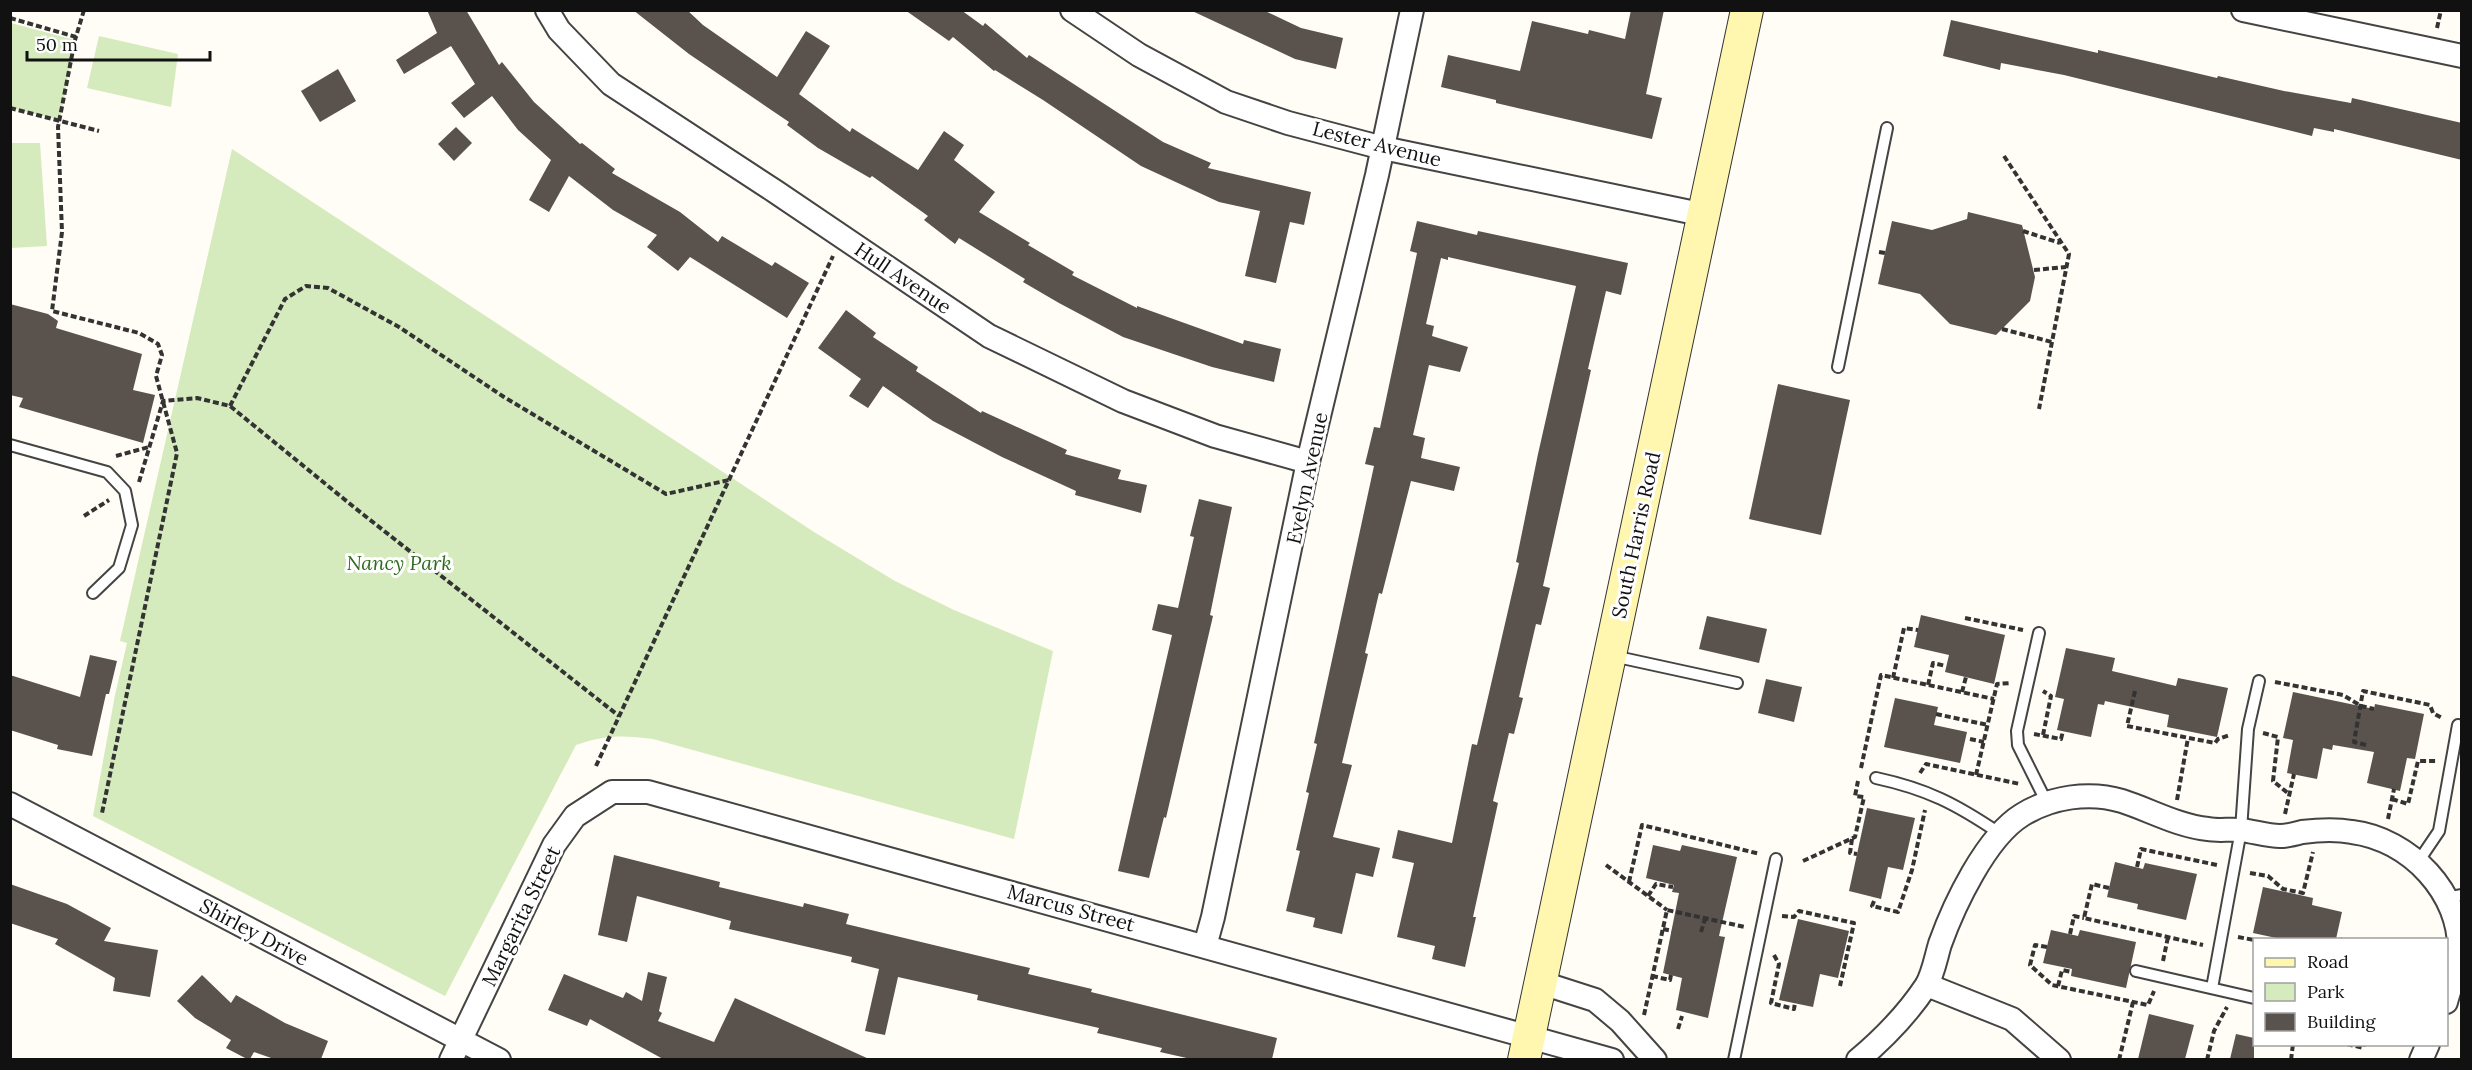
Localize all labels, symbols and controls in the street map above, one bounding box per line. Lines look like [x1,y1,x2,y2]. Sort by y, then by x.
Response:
scale bar [27,24,210,62]
text: 50 m [36,33,78,56]
street label: Lester Avenue [1310,115,1444,172]
street label: Hull Avenue [850,236,956,319]
street label: Evelyn Avenue [1280,409,1333,546]
street label: South Harris Road [1606,449,1665,620]
park label: Nancy Park [346,550,452,575]
street label: Margarita Street [476,841,565,990]
street label: Marcus Street [1005,878,1138,937]
street label: Shirley Drive [196,892,313,971]
legend [2253,938,2448,1046]
text: Road [2307,950,2349,973]
text: Park [2307,980,2345,1003]
text: Building [2307,1010,2377,1033]

